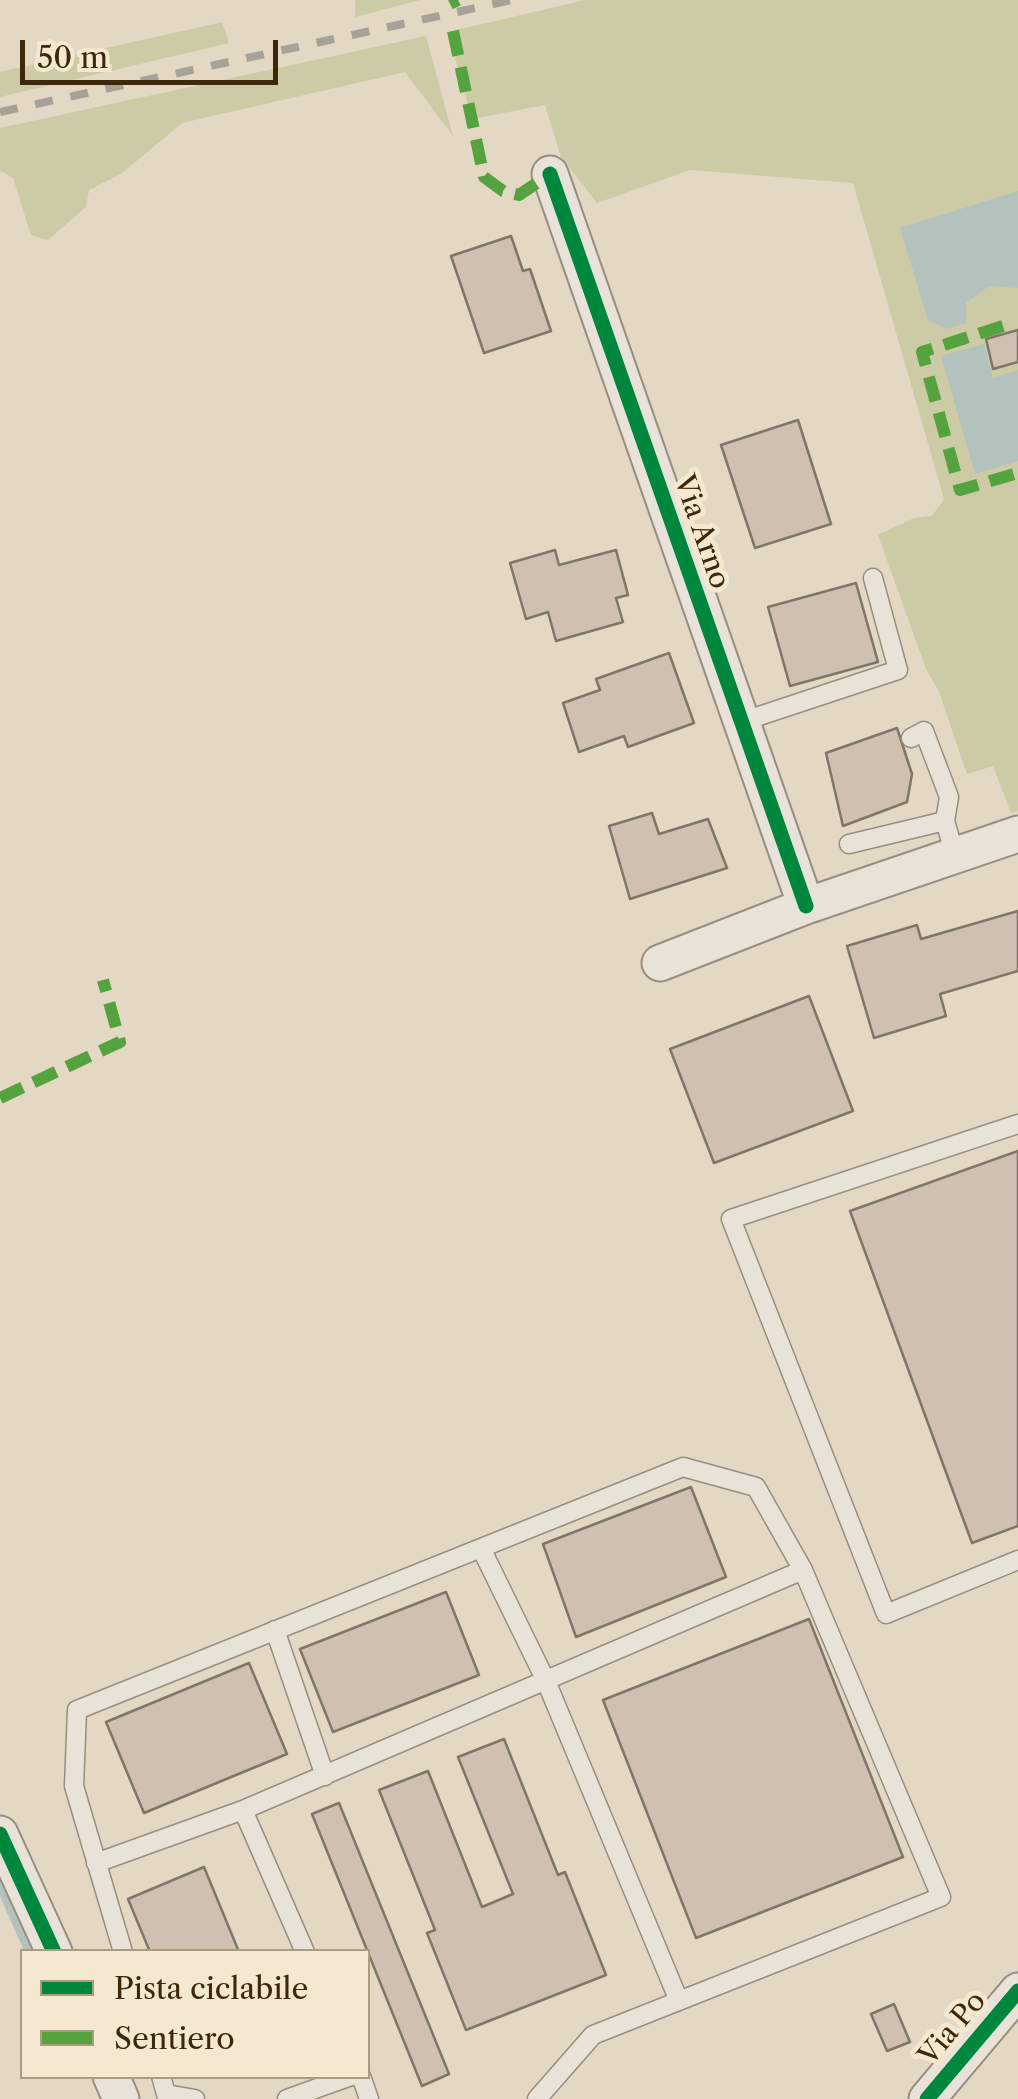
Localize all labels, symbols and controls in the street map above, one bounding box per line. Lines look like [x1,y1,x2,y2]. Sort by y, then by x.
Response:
scale bar [25,20,282,82]
text: 50 m [37,39,108,76]
street label: Via Arno [666,471,736,593]
legend [20,1949,370,2079]
text: Pista ciclabile [114,1970,308,2007]
street label: Via Po [913,1985,993,2073]
text: Sentiero [114,2020,235,2057]

